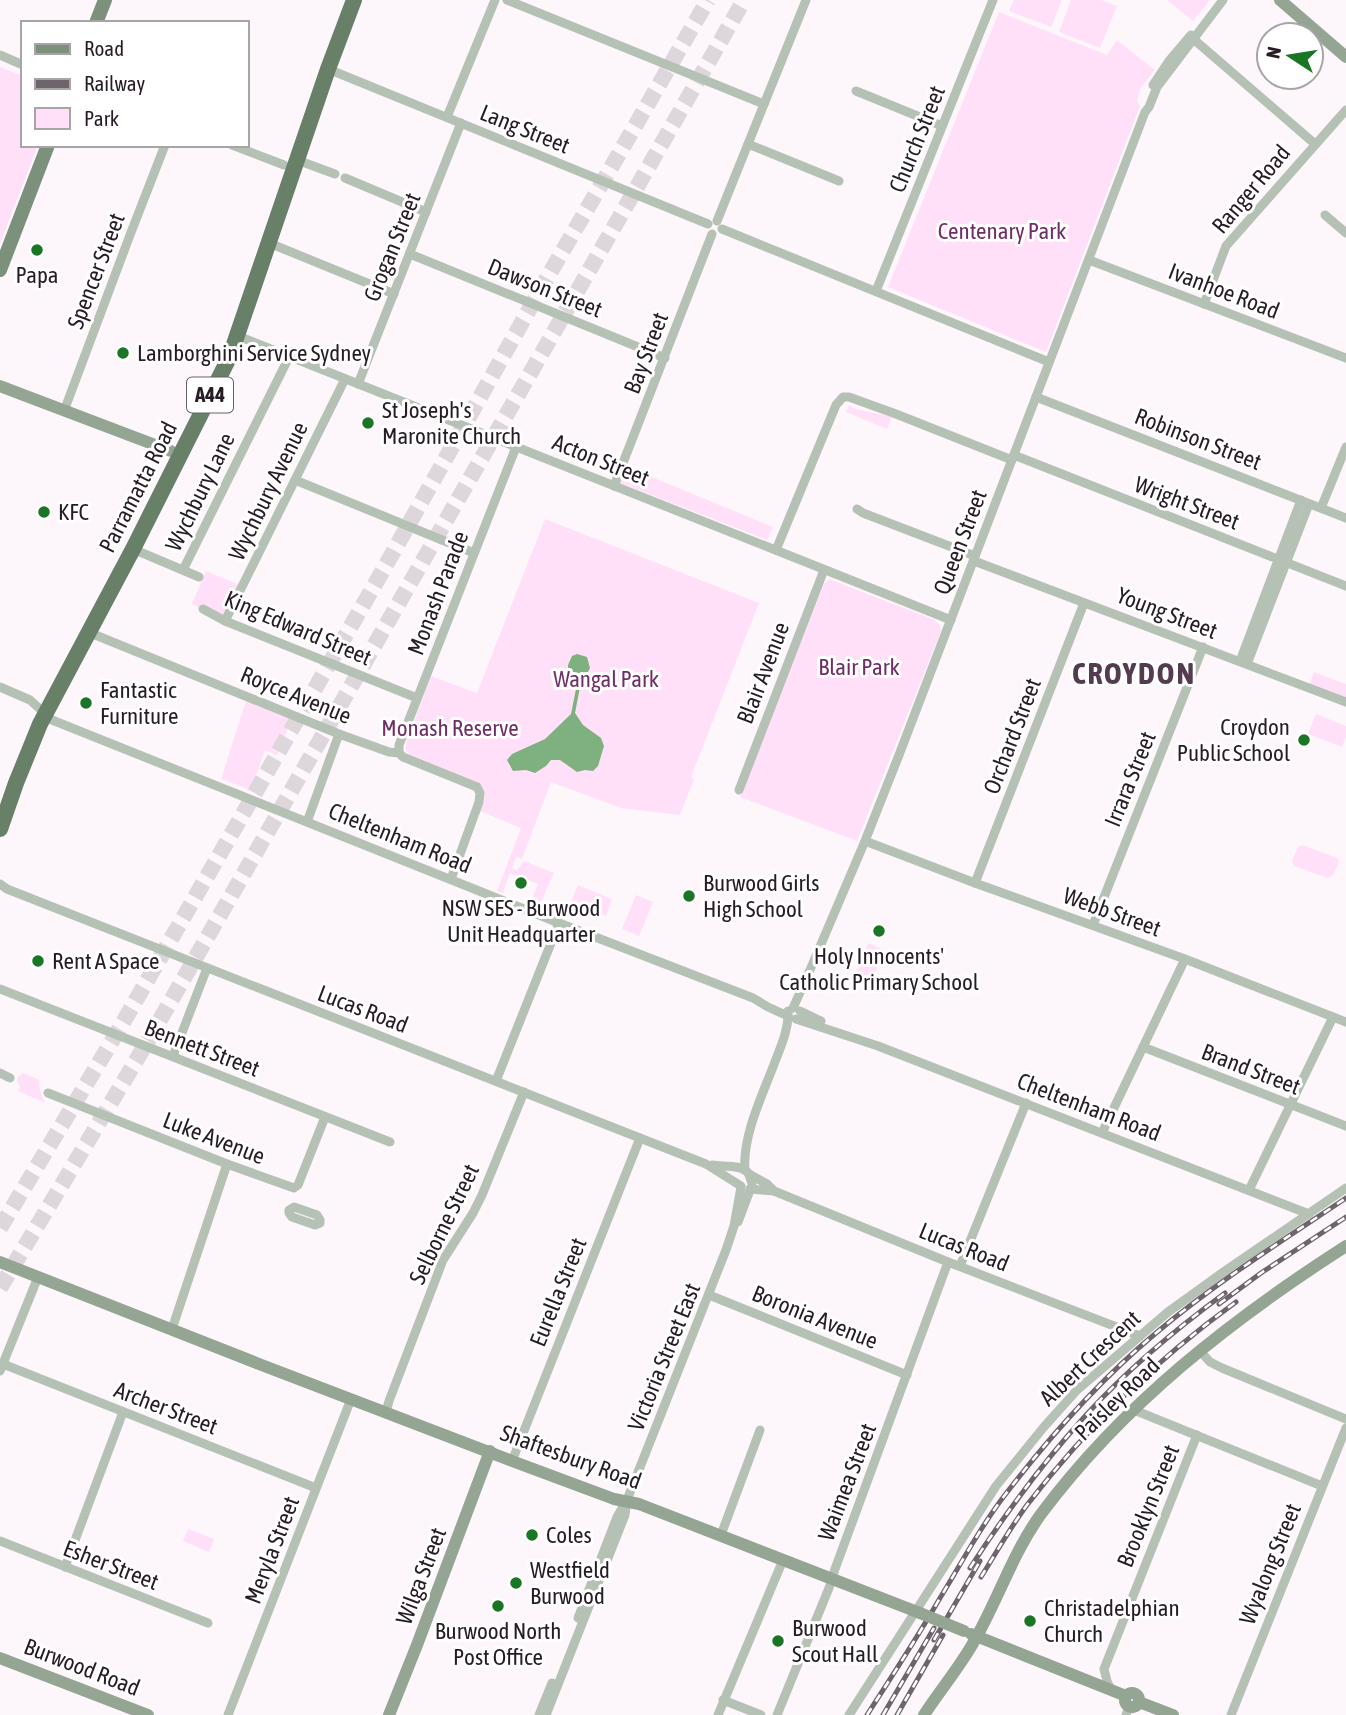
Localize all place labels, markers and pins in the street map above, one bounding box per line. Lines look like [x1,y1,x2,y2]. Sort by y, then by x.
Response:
marker: Papa [29,242,45,258]
place label: Papa [15,262,59,288]
place label: Lamborghini Service Sydney [137,340,371,366]
marker: Lamborghini Service Sydney [115,345,131,361]
place label: St Joseph's Maronite Church [382,397,521,449]
marker: St Joseph's Maronite Church [360,415,376,431]
place label: KFC [58,499,89,525]
marker: KFC [36,504,52,520]
place label: Fantastic Furniture [100,677,178,729]
marker: Fantastic Furniture [78,695,94,711]
place label: Croydon Public School [1177,714,1290,766]
marker: Croydon Public School [1296,732,1312,748]
place label: Burwood Girls High School [703,870,819,922]
marker: NSW SES - Burwood Unit Headquarter [513,875,529,891]
marker: Burwood Girls High School [681,888,697,904]
place label: NSW SES - Burwood Unit Headquarter [441,895,601,947]
marker: Holy Innocents' Catholic Primary School [871,923,887,939]
place label: Holy Innocents' Catholic Primary School [779,943,979,995]
place label: Rent A Space [52,948,160,974]
marker: Rent A Space [30,953,46,969]
place label: Coles [546,1522,592,1548]
marker: Coles [524,1527,540,1543]
place label: Westfield Burwood [530,1557,610,1609]
marker: Westfield Burwood [508,1575,524,1591]
place label: Christadelphian Church [1044,1595,1180,1647]
marker: Burwood North Post Office [490,1598,506,1614]
marker: Christadelphian Church [1022,1613,1038,1629]
place label: Burwood Scout Hall [792,1615,878,1667]
place label: Burwood North Post Office [435,1618,561,1670]
marker: Burwood Scout Hall [770,1633,786,1649]

